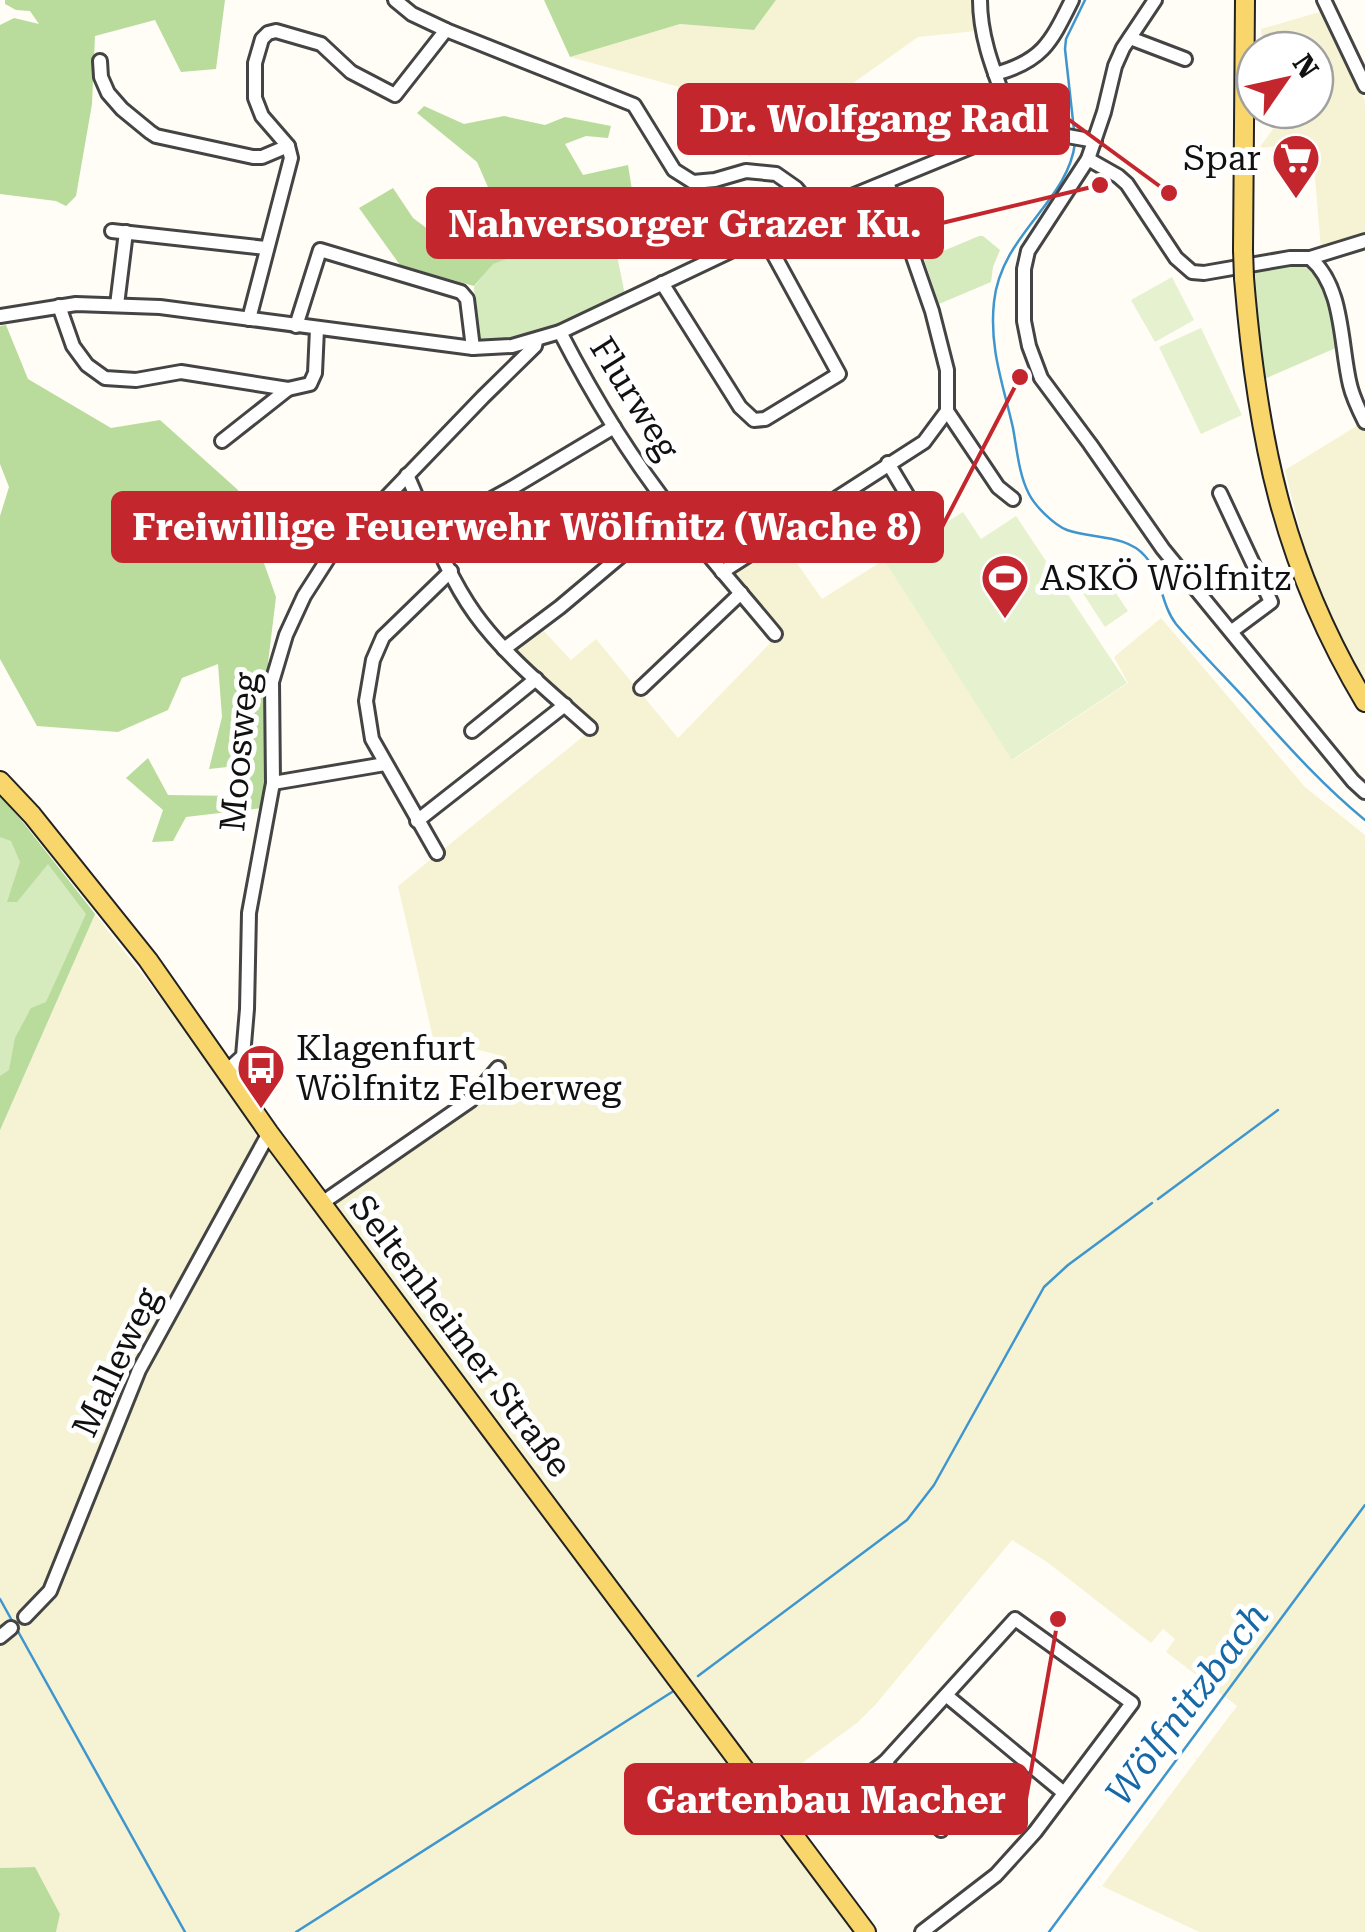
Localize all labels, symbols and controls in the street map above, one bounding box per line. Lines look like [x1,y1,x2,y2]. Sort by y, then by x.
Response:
north arrow [1235,30,1335,130]
text: N [1286,48,1325,84]
callout: Dr. Wolfgang Radl [679,85,1068,153]
text: Dr. Wolfgang Radl [699,97,1049,142]
supermarket icon: Spar [1270,132,1322,200]
place label: Spar [1183,138,1261,179]
callout: Nahversorger Grazer Ku. [428,189,942,257]
text: Nahversorger Grazer Ku. [448,202,922,247]
street label: Flurweg [581,330,688,467]
callout: Freiwillige Feuerwehr Wölfnitz (Wache 8) [113,493,942,561]
text: Freiwillige Feuerwehr Wölfnitz (Wache 8) [132,505,922,550]
sports icon: ASKÖ Wölfnitz [979,552,1031,620]
place label: ASKÖ Wölfnitz [1040,558,1291,599]
street label: Moosweg [212,671,267,833]
place label: Klagenfurt Wölfnitz Felberweg [296,1028,622,1109]
bus stop icon: Klagenfurt Wölfnitz Felberweg [235,1042,287,1110]
street label: Seltenheimer Straße [341,1187,580,1485]
street label: Malleweg [64,1281,169,1443]
water label: Wölfnitzbach [1097,1594,1277,1814]
callout: Gartenbau Macher [626,1765,1026,1833]
text: Gartenbau Macher [646,1778,1006,1822]

